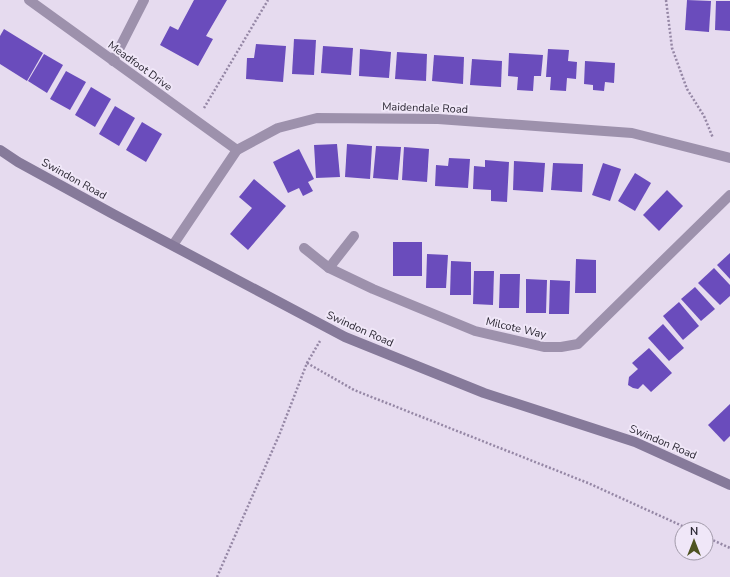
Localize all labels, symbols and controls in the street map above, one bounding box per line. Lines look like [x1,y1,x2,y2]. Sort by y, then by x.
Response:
street label: Meadfoot Drive [105,38,175,94]
street label: Maidendale Road [382,99,468,117]
street label: Swindon Road [39,155,109,203]
street label: Swindon Road [324,308,396,350]
street label: Milcote Way [484,314,548,342]
street label: Swindon Road [627,421,699,463]
north arrow [674,521,714,561]
text: N [690,524,698,539]

